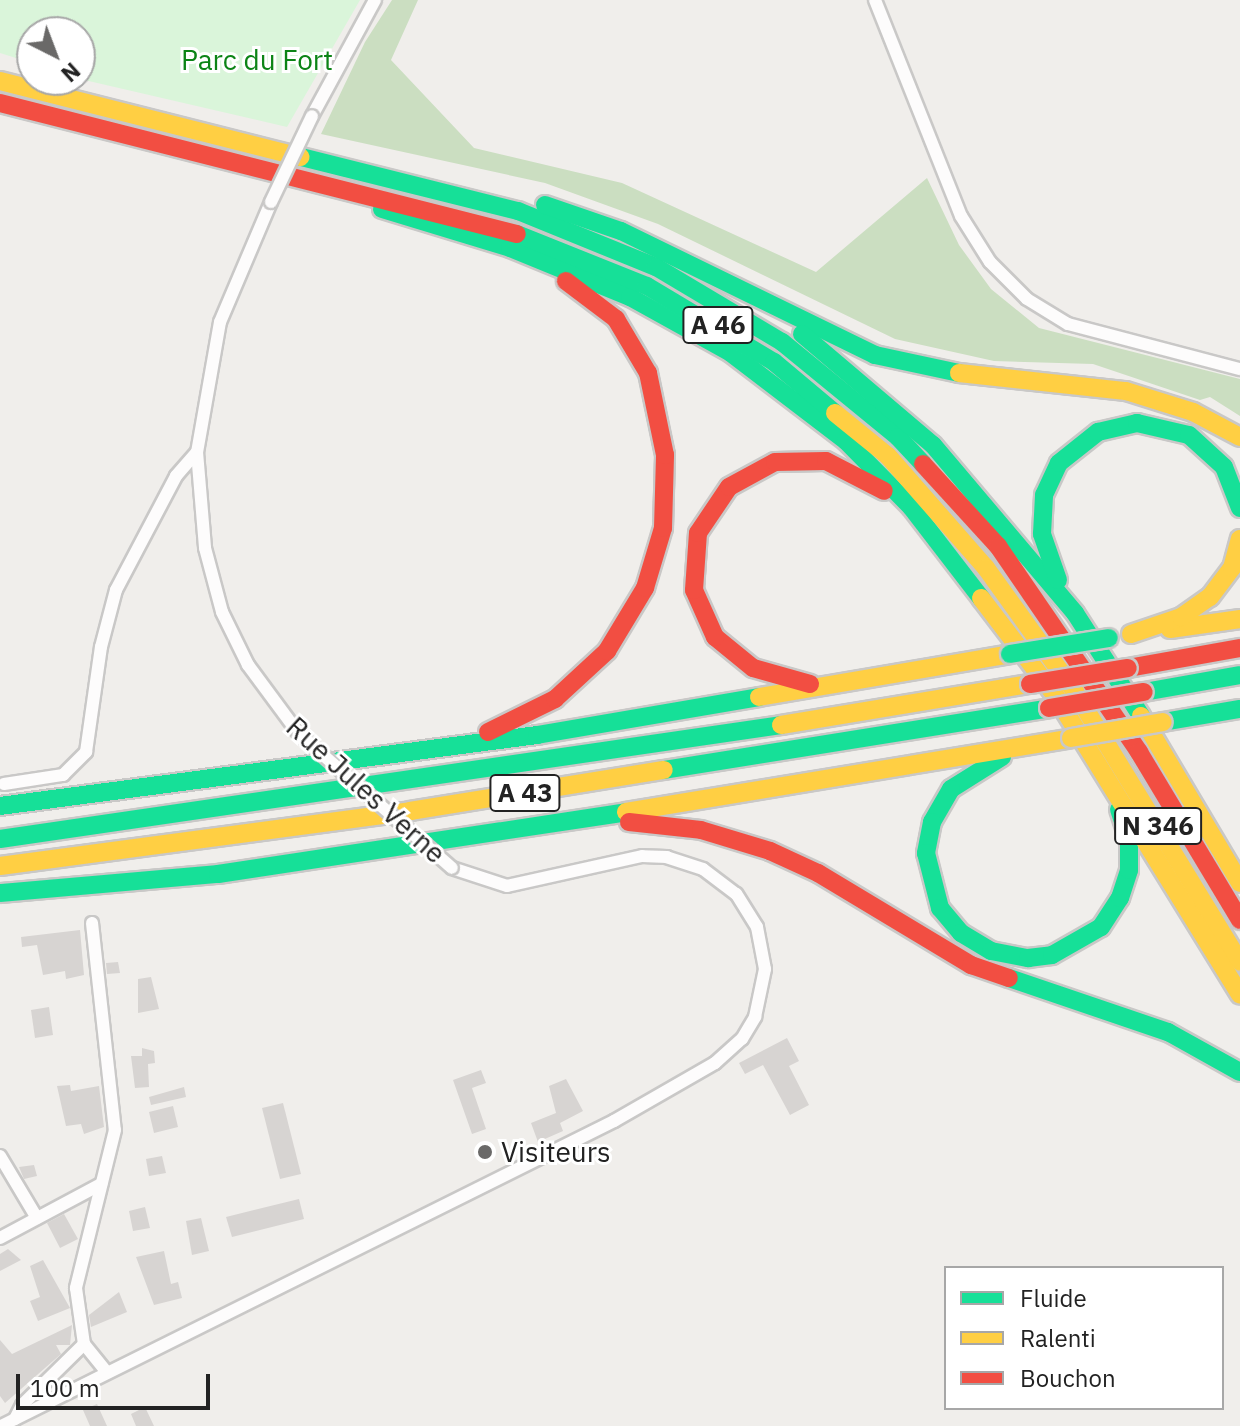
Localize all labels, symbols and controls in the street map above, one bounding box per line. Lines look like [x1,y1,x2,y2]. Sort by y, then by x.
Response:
north arrow [16,16,96,96]
park label: Parc du Fort [181,43,333,77]
text: N [55,57,87,89]
road number: A 46 [682,303,754,347]
street label: Rue Jules Verne [280,710,452,870]
road number: A 43 [489,771,561,815]
road number: N 346 [1114,804,1202,848]
place label: Visiteurs [501,1135,611,1169]
marker: Visiteurs [476,1143,494,1161]
legend [944,1266,1224,1410]
text: Fluide [1020,1282,1087,1314]
text: Ralenti [1020,1322,1096,1354]
scale bar [20,1358,214,1408]
text: Bouchon [1020,1362,1116,1394]
text: 100 m [30,1372,100,1404]

